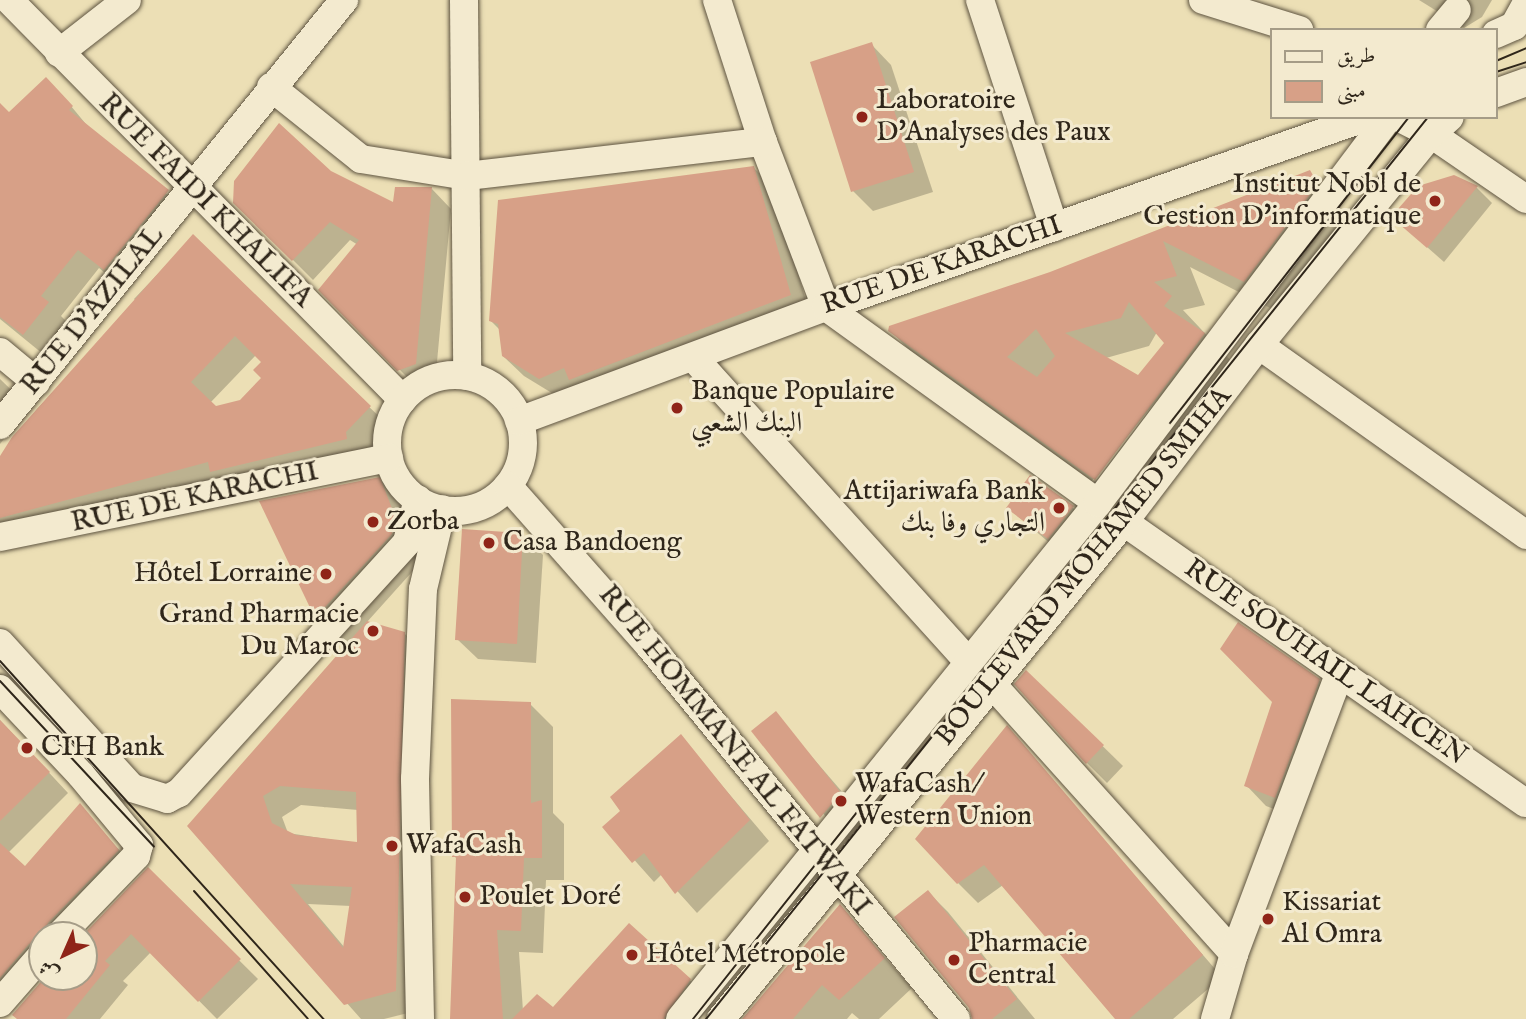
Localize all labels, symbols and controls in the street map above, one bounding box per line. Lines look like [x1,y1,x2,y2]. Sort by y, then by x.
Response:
legend [1270,28,1498,119]
text: طريق [1337,43,1375,70]
text: مبنى [1337,78,1366,105]
place label: Laboratoire D'Analyses des Paux [876,84,1111,150]
street label: RUE FAIDI KHALIFA [91,87,319,315]
marker: Laboratoire D'Analyses des Paux [854,109,870,125]
place label: Institut Nobl de Gestion D'informatique [1143,168,1421,234]
marker: Institut Nobl de Gestion D'informatique [1427,193,1443,209]
street label: RUE DE KARACHI [817,209,1067,323]
street label: RUE D'AZILAL [15,220,171,402]
place label: Banque Populaire البنك الشعبي [691,375,895,441]
street label: BOULEVARD MOHAMED SMIHA [929,381,1239,753]
marker: Banque Populaire البنك الشعبي [669,400,685,416]
street label: RUE DE KARACHI [68,455,322,541]
place label: Attijariwafa Bank التجاري وفا بنك [844,475,1045,541]
marker: Attijariwafa Bank التجاري وفا بنك [1051,500,1067,516]
place label: Zorba [387,505,459,539]
marker: Zorba [365,514,381,530]
place label: Casa Bandoeng [503,526,682,560]
marker: Casa Bandoeng [481,535,497,551]
street label: RUE SOUHAIL LAHCEN [1177,552,1473,774]
place label: Hôtel Lorraine [134,557,312,591]
marker: Hôtel Lorraine [318,566,334,582]
street label: RUE HOMMANE AL FATWAKI [590,579,878,923]
place label: Grand Pharmacie Du Maroc [159,598,359,664]
marker: Grand Pharmacie Du Maroc [365,623,381,639]
place label: CIH Bank [41,731,164,765]
marker: CIH Bank [19,740,35,756]
place label: WafaCash/ Western Union [855,768,1032,834]
marker: WafaCash/ Western Union [833,793,849,809]
place label: WafaCash [406,829,522,863]
marker: WafaCash [384,838,400,854]
place label: Poulet Doré [479,880,621,914]
place label: Kissariat Al Omra [1282,886,1382,952]
marker: Poulet Doré [457,889,473,905]
marker: Kissariat Al Omra [1260,911,1276,927]
north arrow [28,921,98,991]
place label: Pharmacie Central [968,927,1087,993]
place label: Hôtel Métropole [646,938,845,972]
marker: Hôtel Métropole [624,947,640,963]
marker: Pharmacie Central [946,952,962,968]
text: ش [35,954,65,985]

